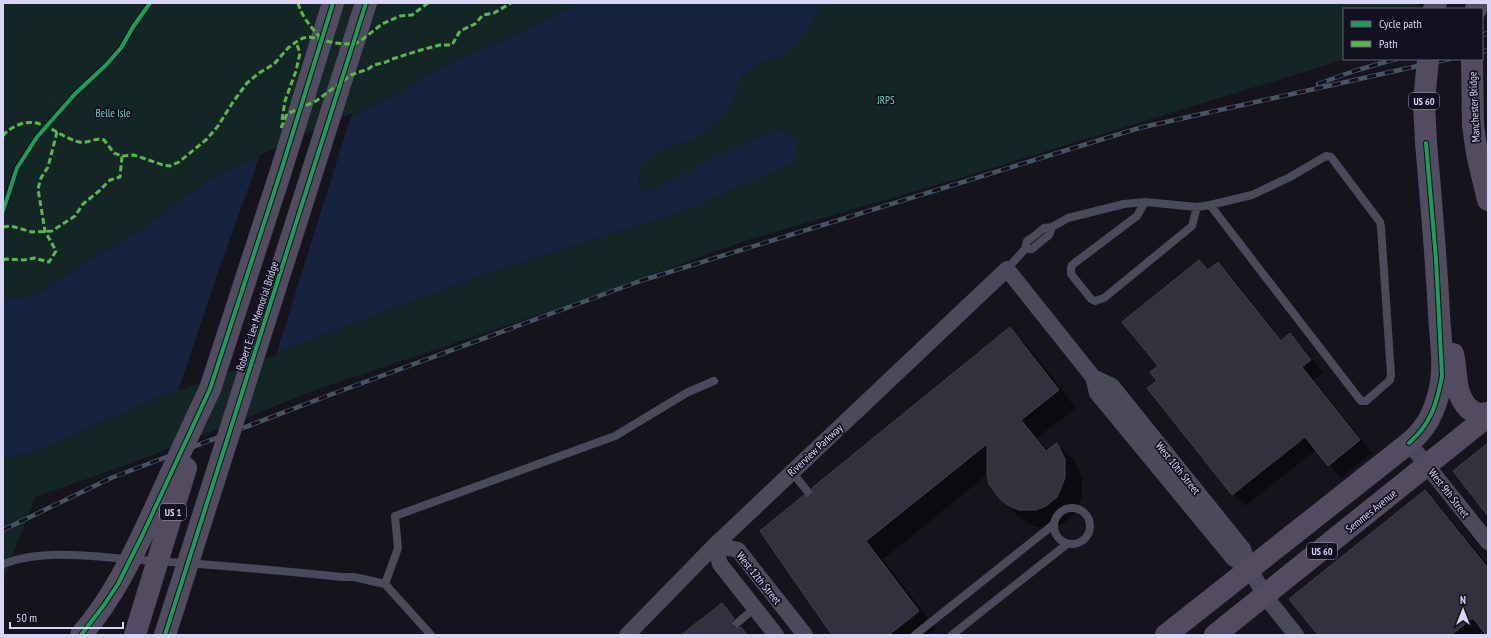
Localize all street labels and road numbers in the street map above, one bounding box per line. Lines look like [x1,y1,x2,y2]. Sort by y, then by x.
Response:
street label: Manchester Bridge [1465,71,1483,143]
road number: US 60 [1409,93,1439,109]
street label: Robert E. Lee Memorial Bridge [233,259,281,372]
street label: Riverview Parkway [784,420,846,479]
street label: West 10th Street [1153,439,1203,497]
street label: West 9th Street [1425,466,1473,520]
street label: Semmes Avenue [1343,486,1400,536]
road number: US 1 [160,504,186,520]
road number: US 60 [1307,543,1337,559]
street label: West 12th Street [734,549,784,607]

